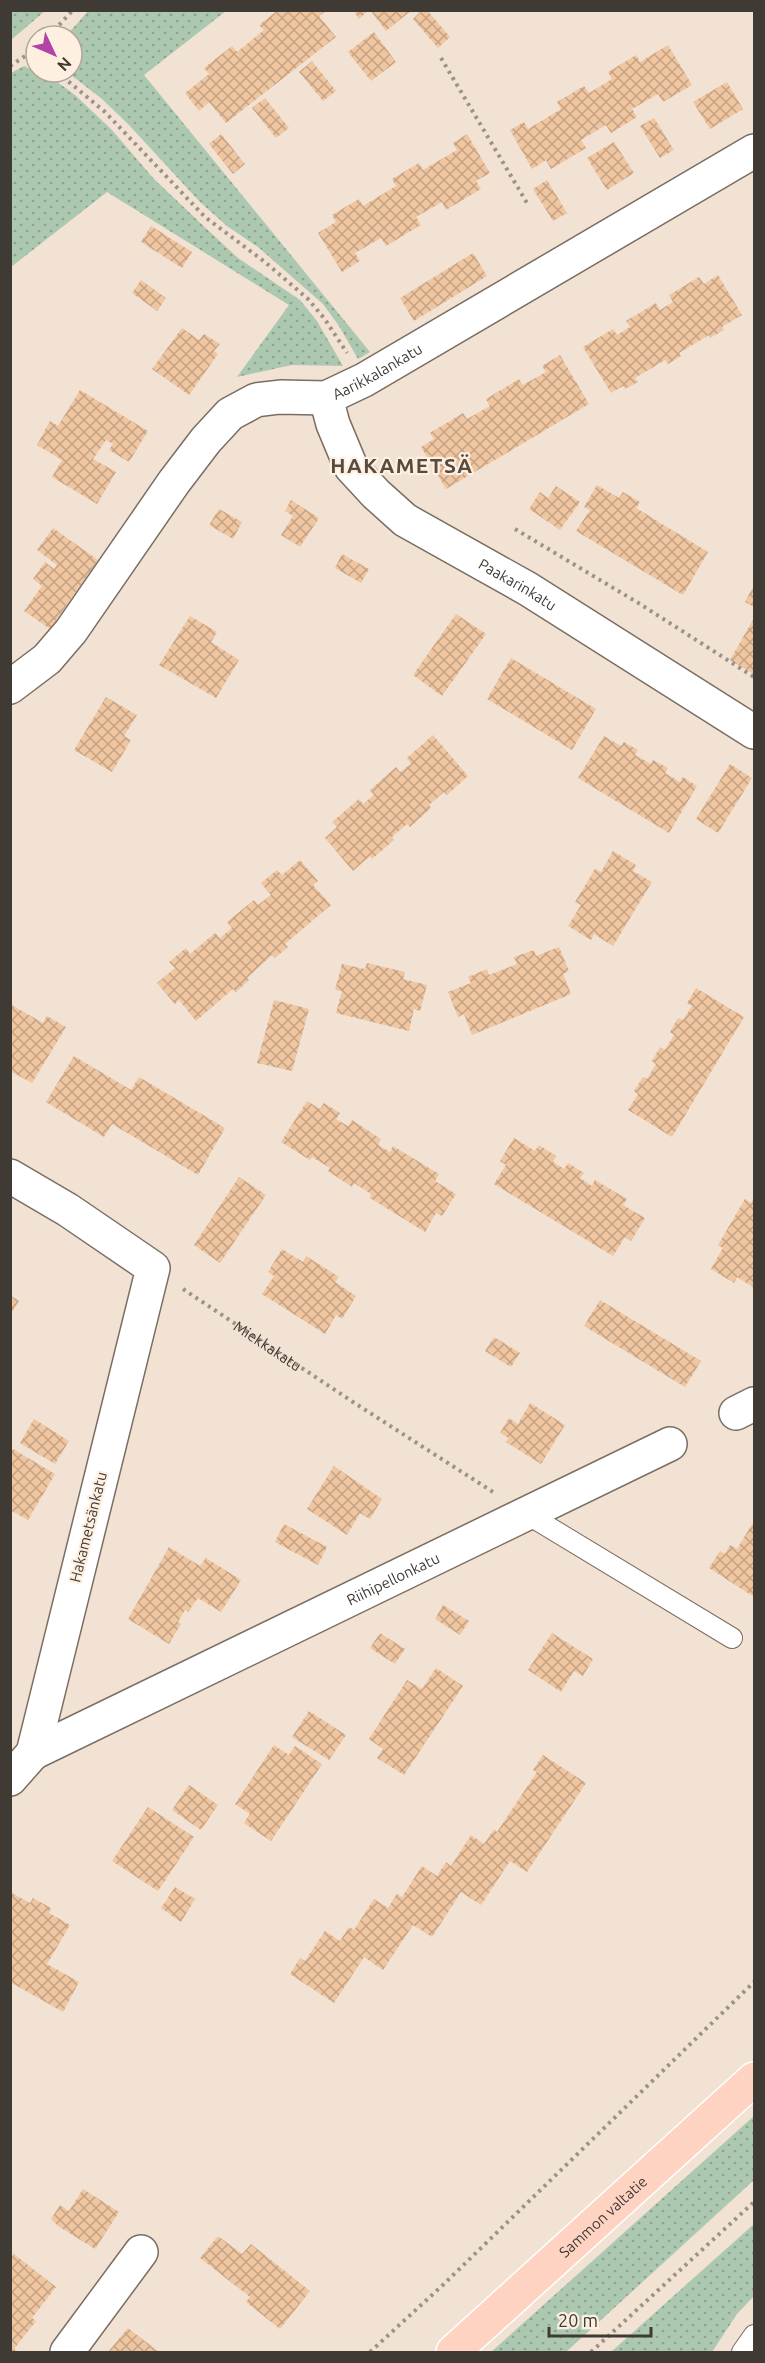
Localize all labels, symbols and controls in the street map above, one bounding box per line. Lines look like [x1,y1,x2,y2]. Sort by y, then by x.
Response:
north arrow [24,24,84,84]
text: N [54,54,75,75]
street label: Aarikkalankatu [329,340,425,402]
district label: HAKAMETSÄ [330,453,474,477]
street label: Paakarinkatu [476,555,560,613]
street label: Miekkakatu [231,1317,305,1374]
street label: Hakametsänkatu [66,1470,110,1584]
street label: Riihipellonkatu [344,1549,442,1608]
street label: Sammon valtatie [555,2172,650,2260]
scale bar [549,2300,651,2338]
text: 20 m [558,2310,598,2330]

